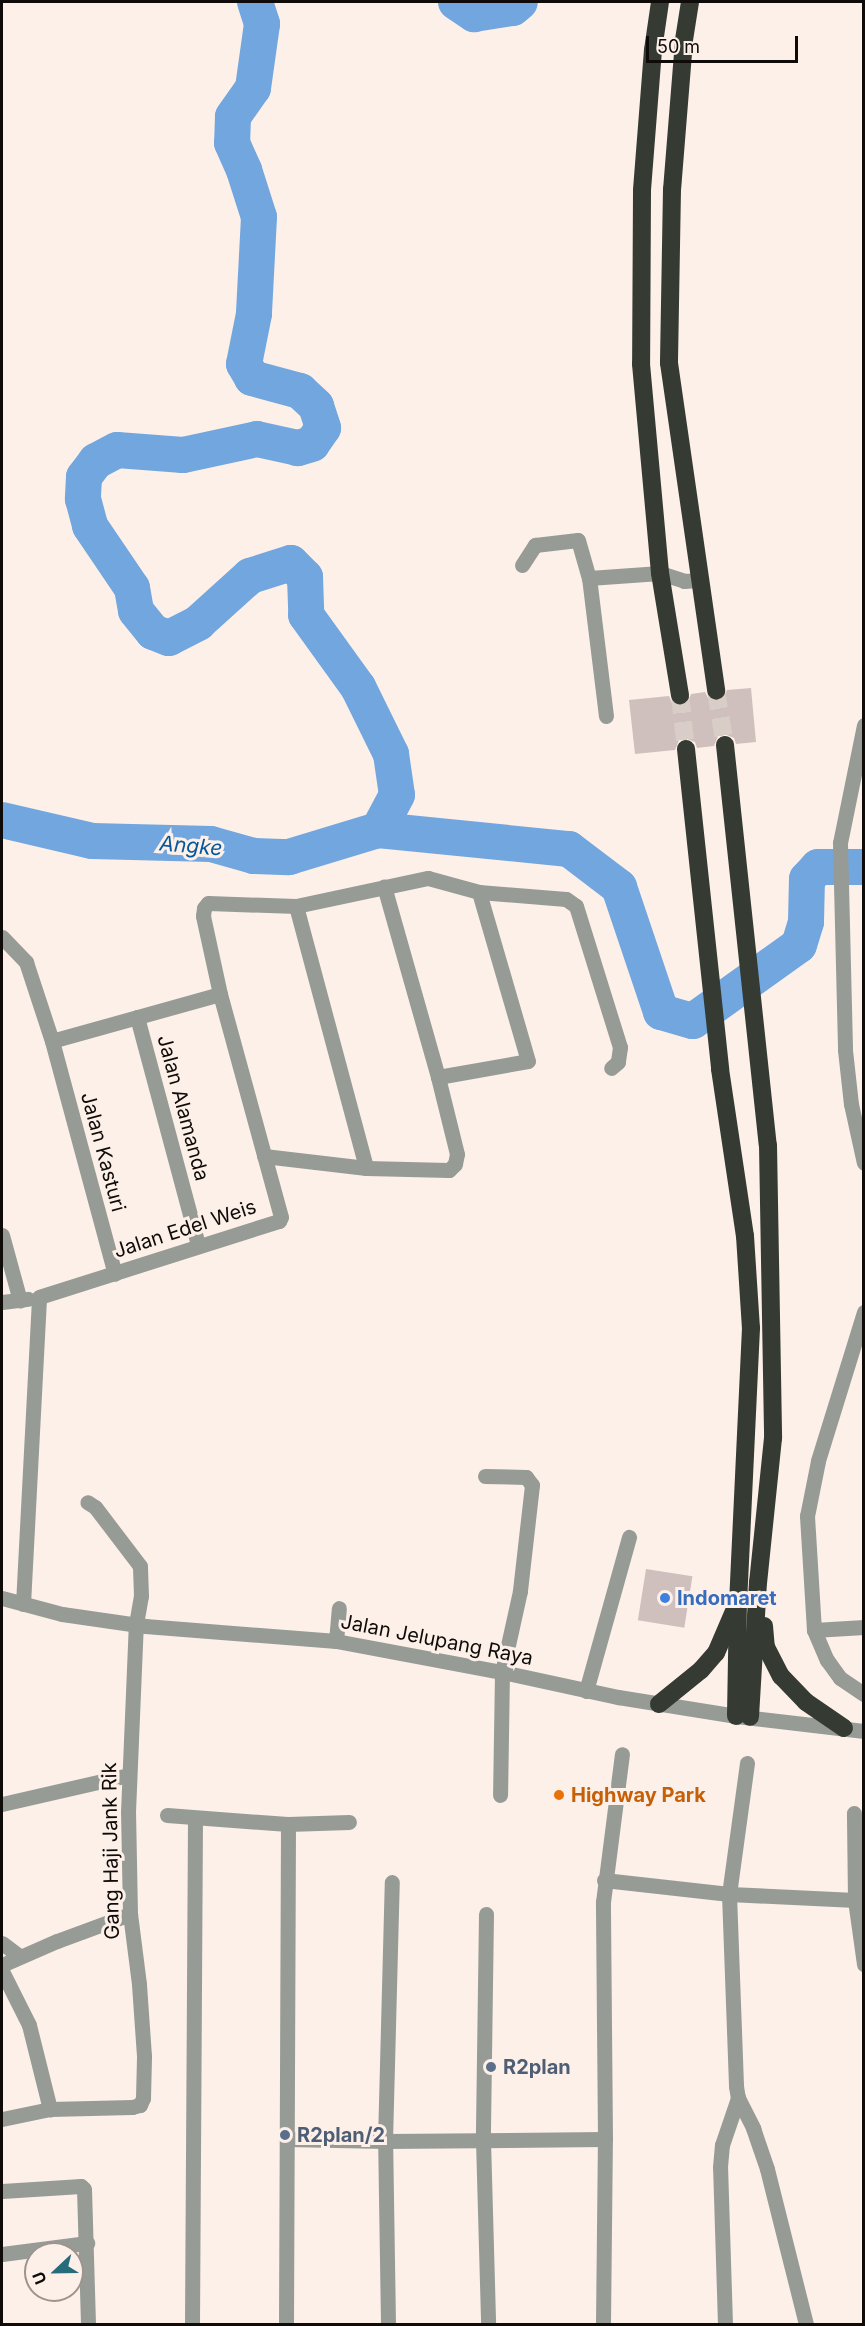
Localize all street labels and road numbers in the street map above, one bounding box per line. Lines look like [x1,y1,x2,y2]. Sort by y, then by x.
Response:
street label: Jalan Alamanda [152,1032,214,1184]
street label: Jalan Kasturi [76,1090,130,1214]
street label: Jalan Edel Weis [111,1195,259,1263]
street label: Jalan Jelupang Raya [339,1610,535,1670]
street label: Gang Haji Jank Rik [97,1762,125,1940]

